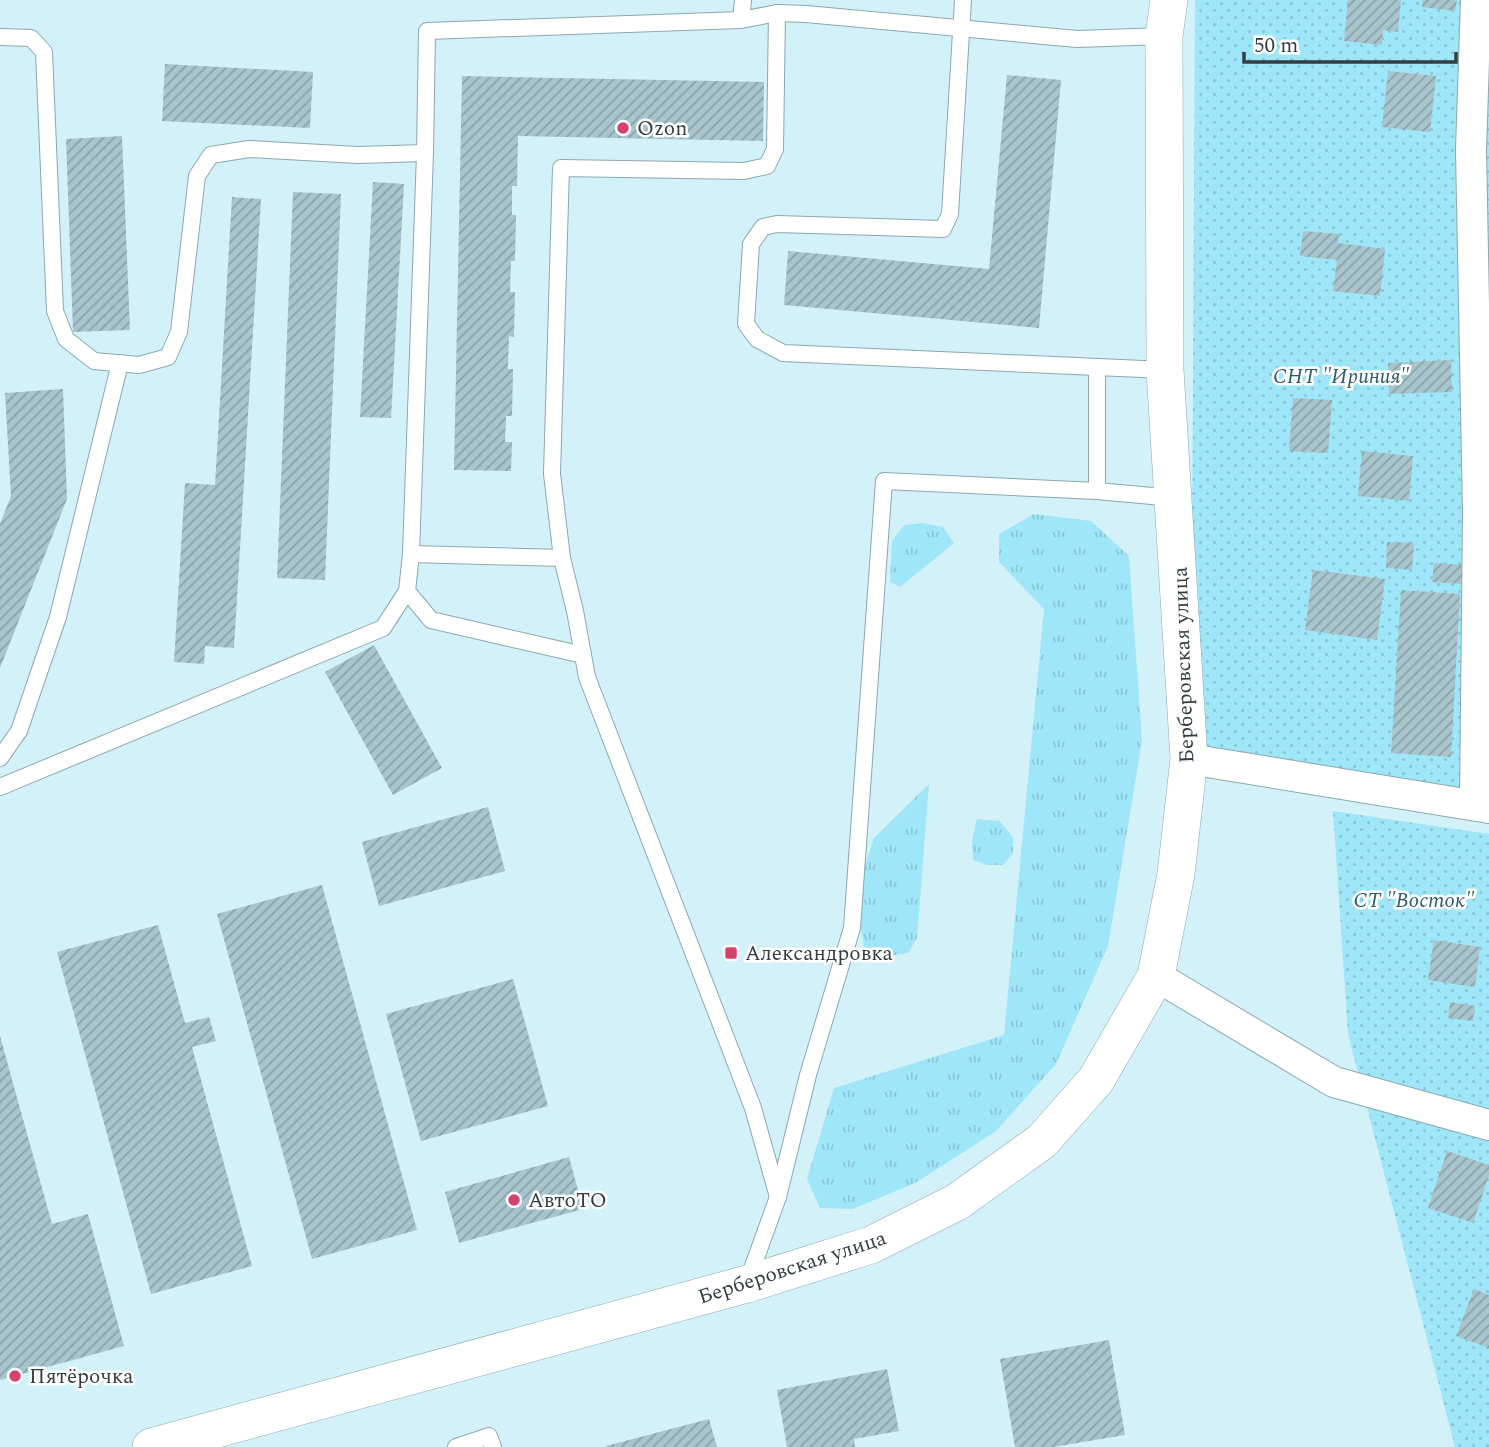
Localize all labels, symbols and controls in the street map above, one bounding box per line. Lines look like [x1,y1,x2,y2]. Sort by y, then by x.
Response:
scale bar [1244,21,1456,65]
text: 50 m [1254,30,1298,62]
place label: Ozon [637,113,687,145]
marker: Ozon [615,120,631,136]
park label: СНТ "Ириния" [1273,361,1410,393]
street label: Берберовская улица [1165,566,1203,764]
park label: СТ "Восток" [1354,885,1475,917]
place label: Александровка [745,938,894,970]
marker: Александровка [723,945,739,961]
place label: АвтоТО [528,1185,607,1217]
marker: АвтоТО [506,1192,522,1208]
street label: Берберовская улица [694,1222,891,1314]
place label: Пятёрочка [29,1361,134,1393]
marker: Пятёрочка [7,1368,23,1384]

